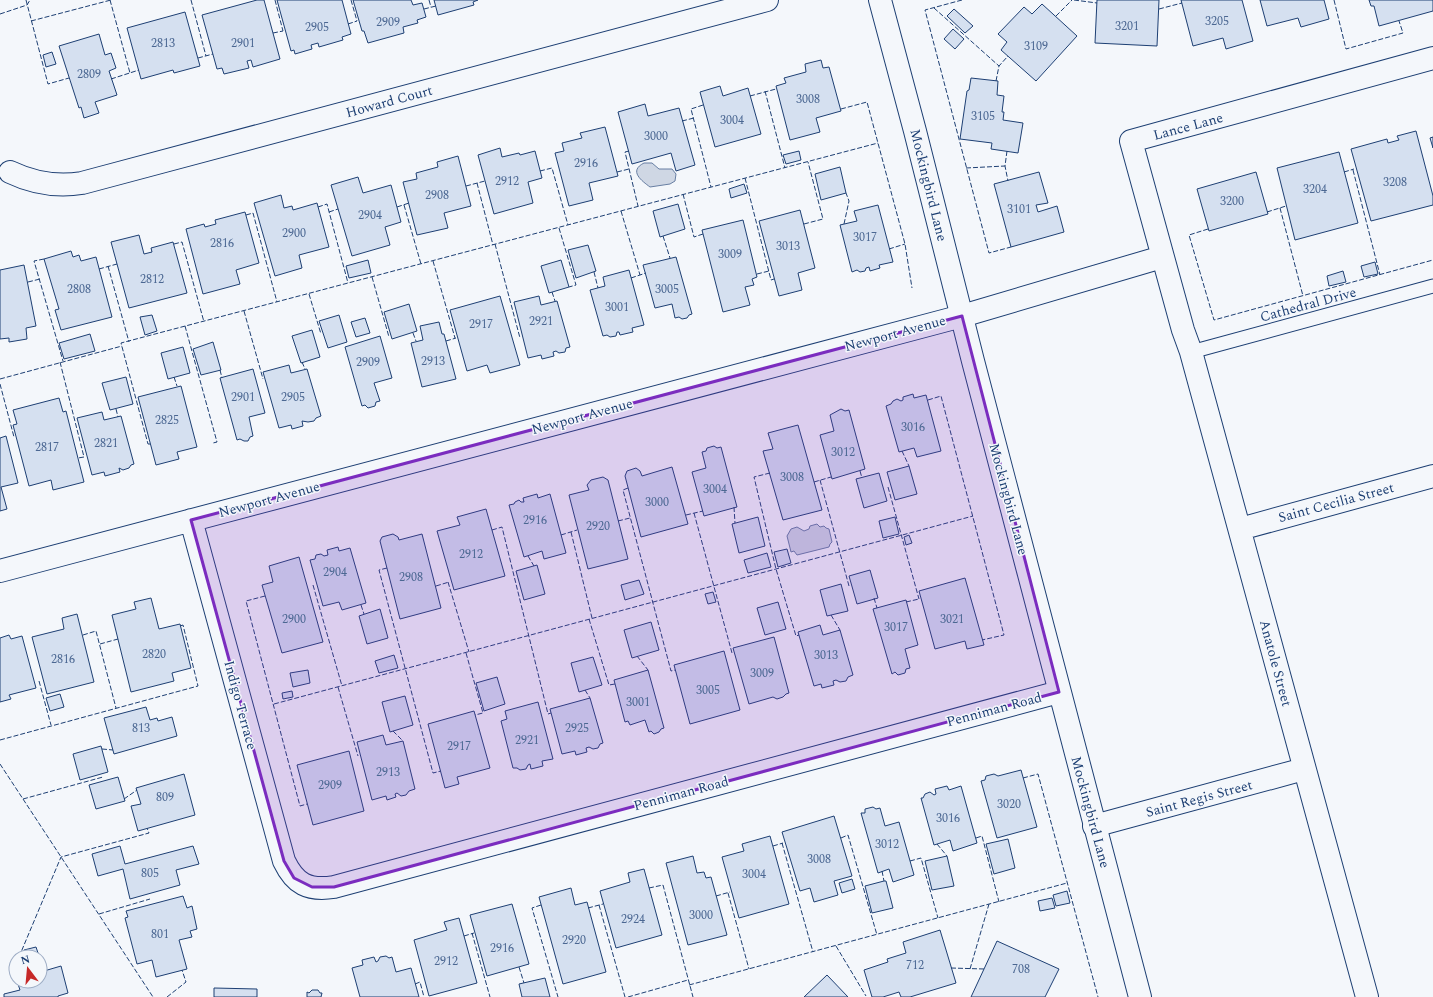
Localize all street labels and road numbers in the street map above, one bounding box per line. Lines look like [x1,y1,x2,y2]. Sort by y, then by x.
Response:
street label: Howard Court [343,80,435,123]
street label: Lance Lane [1151,107,1226,146]
street label: Mockingbird Lane [904,127,953,244]
street label: Cathedral Drive [1258,281,1359,327]
street label: Newport Avenue [842,310,948,357]
street label: Newport Avenue [529,393,635,440]
street label: Mockingbird Lane [983,441,1034,558]
street label: Newport Avenue [216,476,322,523]
street label: Saint Cecilia Street [1276,477,1396,528]
street label: Anatole Street [1254,617,1297,709]
street label: Indigo Terrace [219,658,263,752]
street label: Penniman Road [944,687,1044,732]
street label: Mockingbird Lane [1065,754,1116,871]
street label: Penniman Road [631,771,731,816]
street label: Saint Regis Street [1143,774,1255,823]

